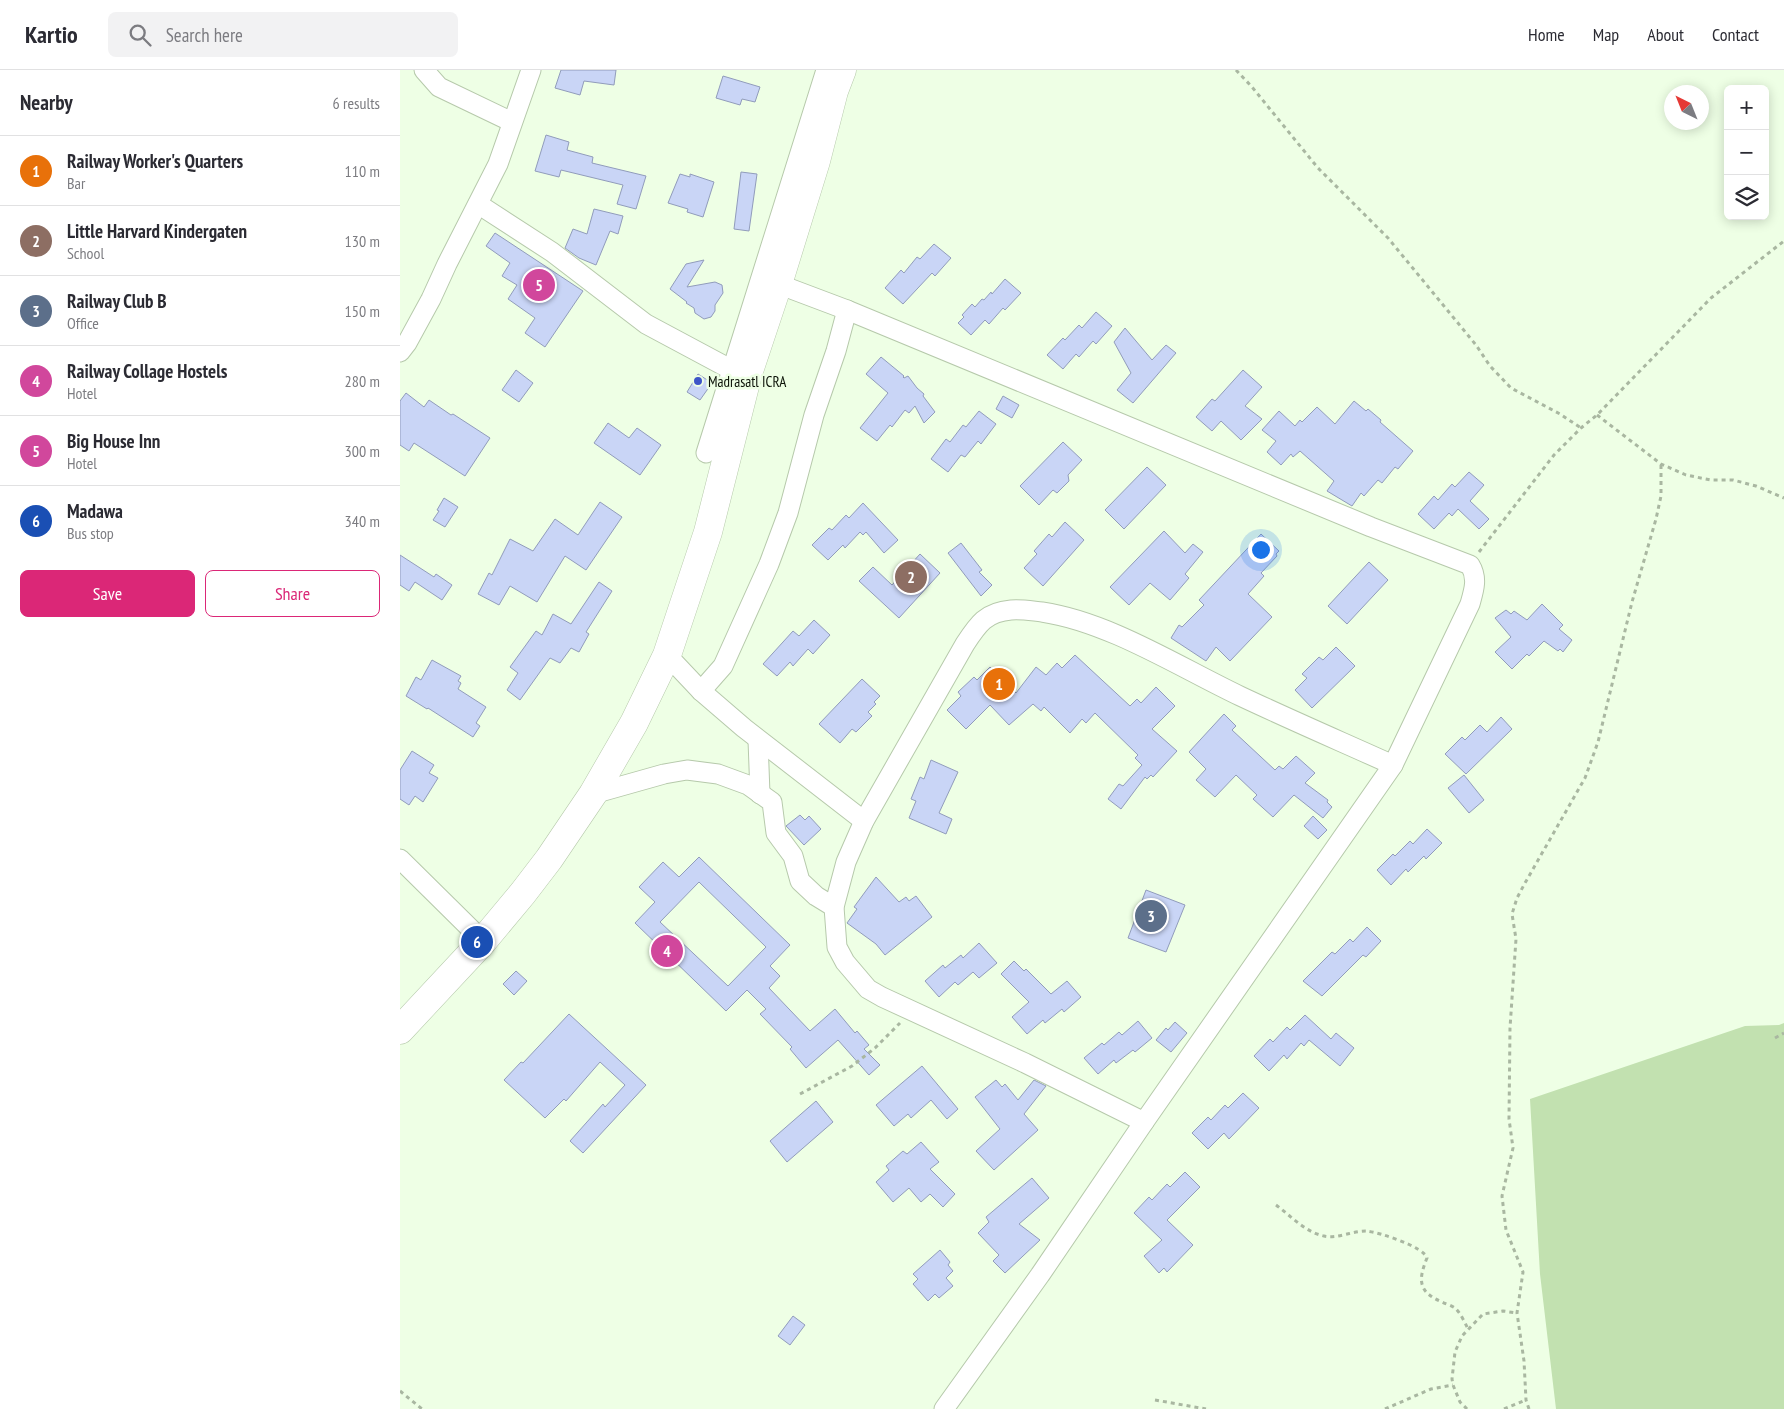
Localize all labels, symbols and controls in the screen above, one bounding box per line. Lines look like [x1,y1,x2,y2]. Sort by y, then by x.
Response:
search box [108,12,458,57]
text: Kartio [25,19,78,50]
icon: search [126,21,154,49]
text: Search here [166,23,243,47]
text: Home [1528,23,1565,46]
text: Map [1593,23,1619,46]
text: About [1647,23,1684,46]
text: Contact [1712,23,1759,46]
north arrow [1664,85,1709,130]
map controls [1724,85,1769,220]
button: + [1724,85,1769,130]
text: Nearby [20,89,73,116]
text: 6 results [333,93,380,113]
button: − [1724,130,1769,175]
text: Railway Worker's Quarters [67,149,243,173]
text: 1 [32,161,40,181]
text: 110 m [345,161,380,181]
text: Bar [67,173,85,193]
button: layers [1724,175,1769,220]
text: Little Harvard Kindergaten [67,219,247,243]
text: 2 [32,231,40,251]
text: 130 m [345,231,380,251]
text: School [67,243,104,263]
pin: 5 [523,266,555,304]
text: Railway Club B [67,289,167,313]
text: 3 [32,301,40,321]
text: 150 m [345,301,380,321]
text: Office [67,313,99,333]
text: Railway Collage Hostels [67,359,227,383]
text: 4 [32,371,40,391]
text: 280 m [345,371,380,391]
place label: Madrasatl ICRA [708,372,787,391]
marker: Madrasatl ICRA [692,375,704,387]
text: Hotel [67,383,97,403]
text: Big House Inn [67,429,160,453]
text: 5 [32,441,40,461]
text: 300 m [345,441,380,461]
text: Hotel [67,453,97,473]
text: Madawa [67,499,123,523]
text: 6 [32,511,40,531]
text: 340 m [345,511,380,531]
text: Bus stop [67,523,114,543]
your location [1248,537,1274,563]
pin: 2 [895,558,927,596]
button: Save [20,570,195,617]
button: Share [205,570,380,617]
pin: 1 [983,665,1015,703]
pin: 3 [1135,897,1167,935]
pin: 6 [461,923,493,961]
pin: 4 [651,932,683,970]

